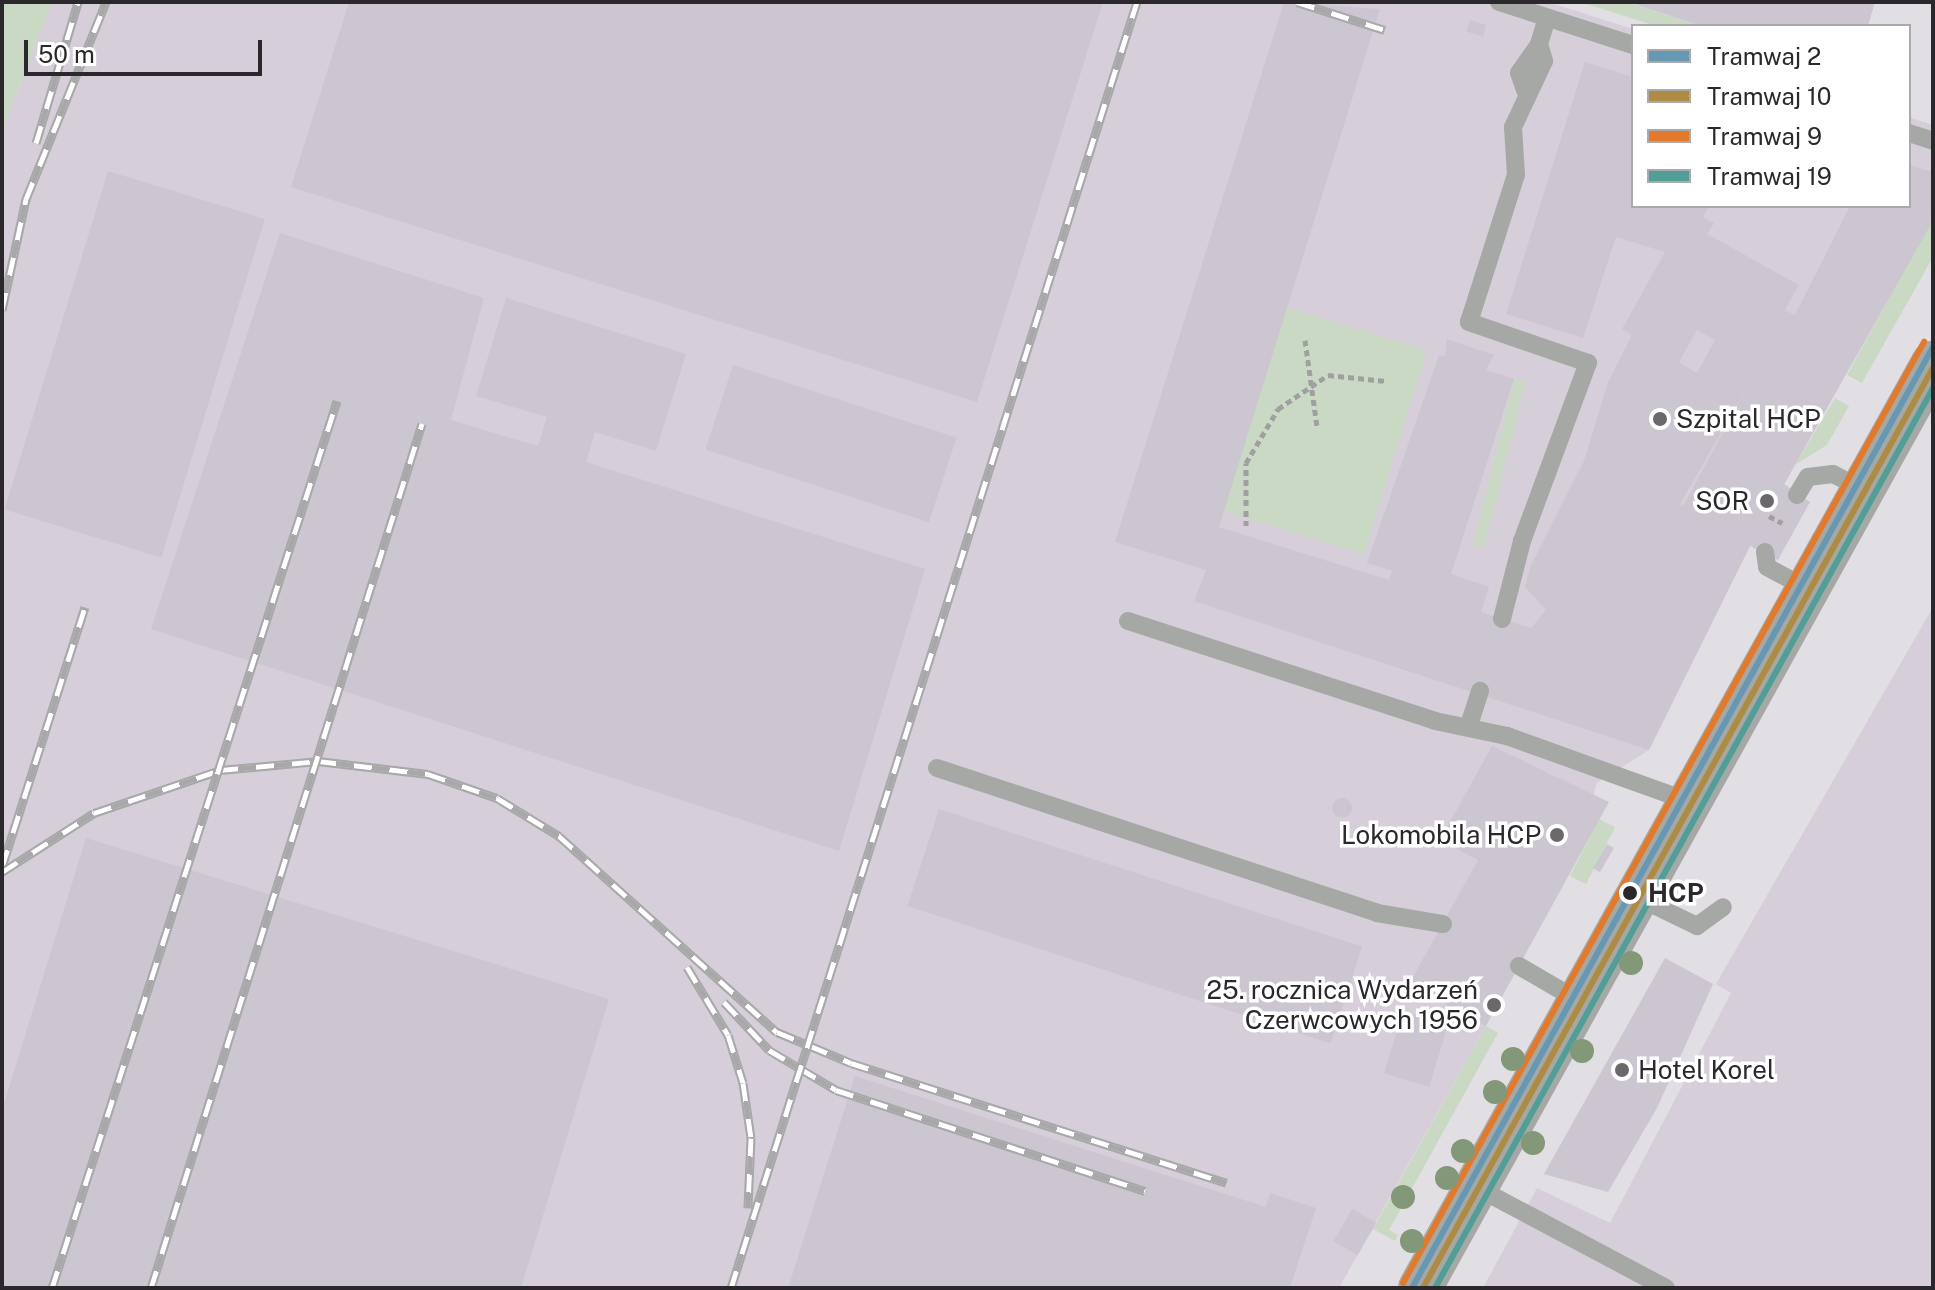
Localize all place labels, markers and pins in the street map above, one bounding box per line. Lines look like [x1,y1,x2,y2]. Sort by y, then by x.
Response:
place label: Szpital HCP [1676,403,1821,435]
marker: Szpital HCP [1651,410,1669,428]
place label: SOR [1695,485,1749,517]
marker: SOR [1756,490,1778,512]
place label: Lokomobila HCP [1341,819,1541,851]
marker: Lokomobila HCP [1548,826,1566,844]
place label: HCP [1648,877,1704,909]
marker: HCP [1619,882,1641,904]
place label: 25. rocznica Wydarzeń Czerwcowych 1956 [1206,974,1478,1036]
marker: 25. rocznica Wydarzeń Czerwcowych 1956 [1485,996,1503,1014]
place label: Hotel Korel [1638,1054,1775,1086]
marker: Hotel Korel [1613,1061,1631,1079]

